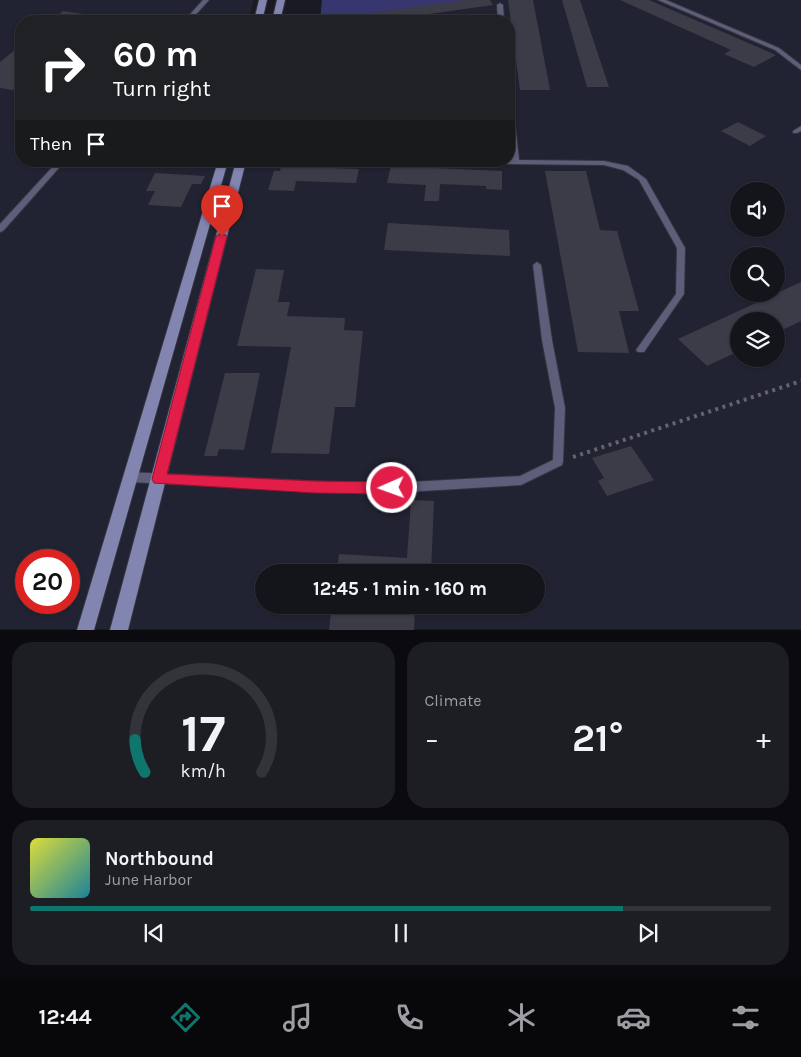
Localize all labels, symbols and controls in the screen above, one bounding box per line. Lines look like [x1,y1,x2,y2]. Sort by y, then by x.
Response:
text: 60 m [113,34,198,75]
icon: right [30,35,95,100]
text: Turn right [113,76,211,102]
icon: arrive [82,130,110,158]
text: Then [30,133,72,155]
map controls [730,182,785,367]
button: sound [730,182,785,237]
pin [201,185,243,236]
icon: arrive [208,192,236,220]
button: search [730,247,785,302]
button: layers [730,312,785,367]
position arrow [365,461,417,513]
speed limit sign: 20 [15,549,80,614]
text: 12:45 · 1 min · 160 m [313,578,487,600]
text: Climate [425,691,482,710]
text: 17 [181,703,225,764]
text: 21° [572,716,623,761]
text: − [425,722,439,755]
text: + [756,722,771,755]
text: km/h [181,761,226,782]
text: Northbound [105,848,214,870]
text: June Harbor [105,870,192,889]
icon: previous [140,919,168,947]
icon: pause [387,919,415,947]
icon: next [634,919,662,947]
icon: directions [168,1000,203,1035]
icon: music [280,1000,315,1035]
icon: phone [392,1000,427,1035]
icon: climate [504,1000,539,1035]
icon: car [616,1000,651,1035]
icon: filters [728,1000,763,1035]
text: 12:44 [38,1004,92,1030]

